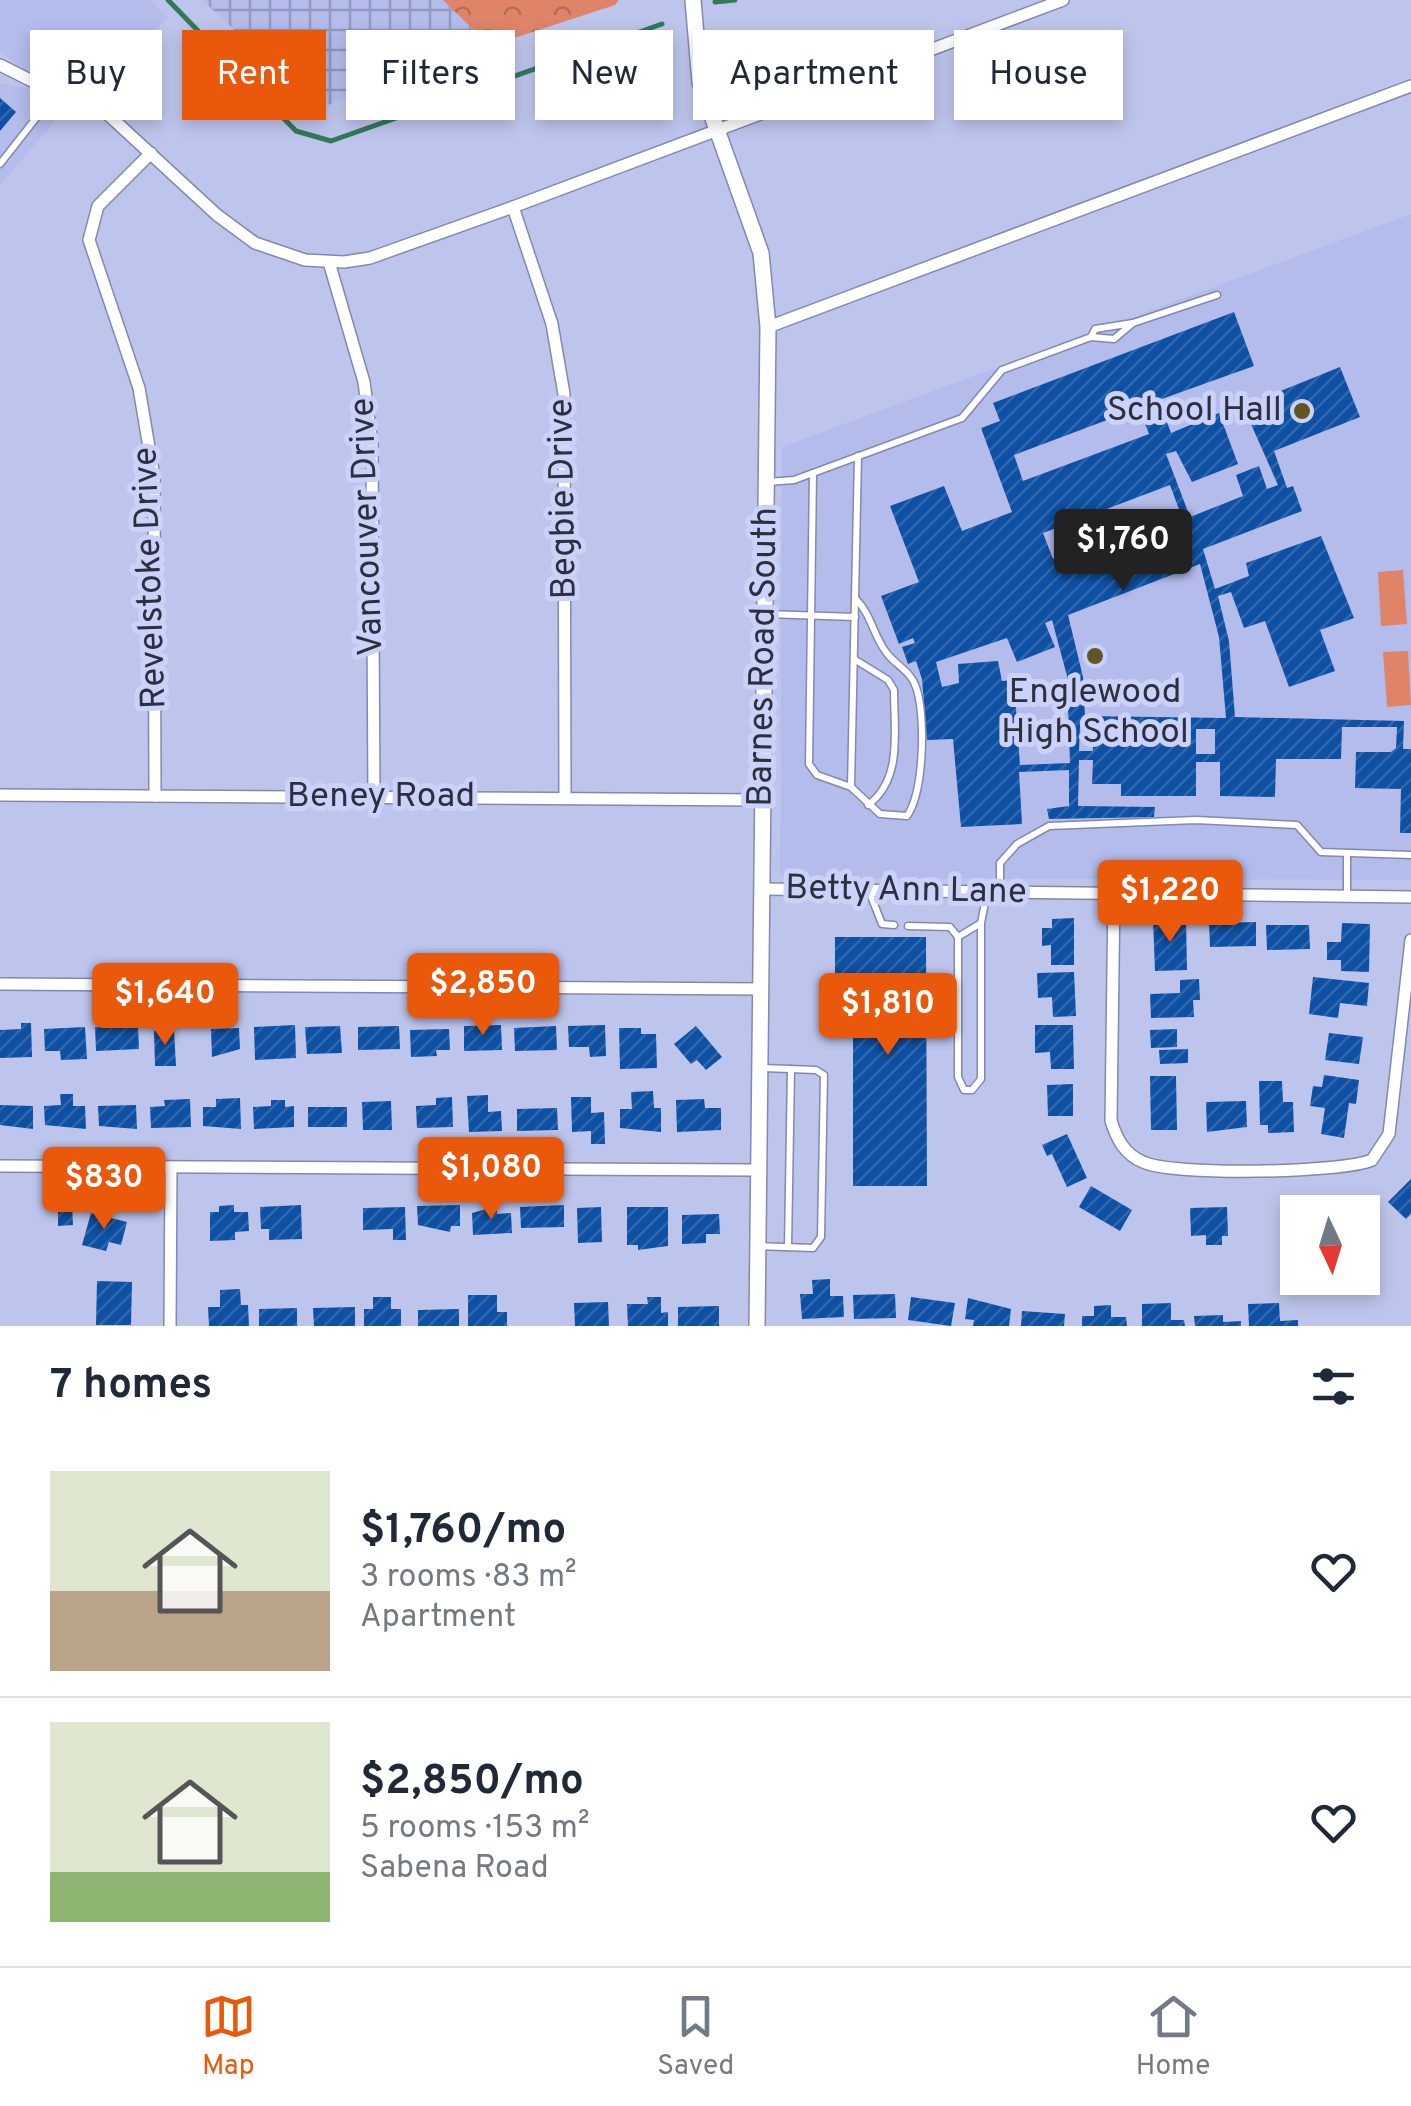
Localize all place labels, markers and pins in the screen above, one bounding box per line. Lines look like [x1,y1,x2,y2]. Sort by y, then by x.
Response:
place label: School Hall [1107,389,1282,433]
marker: School Hall [1291,400,1313,422]
pin: $1,760 [1042,509,1204,594]
marker: Englewood High School [1084,645,1106,667]
place label: Englewood High School [1001,671,1189,755]
pin: $1,220 [1089,860,1251,945]
pin: $2,850 [402,953,564,1038]
pin: $1,640 [84,963,246,1048]
pin: $1,810 [807,973,969,1058]
pin: $1,080 [410,1137,572,1222]
pin: $830 [45,1147,163,1232]

